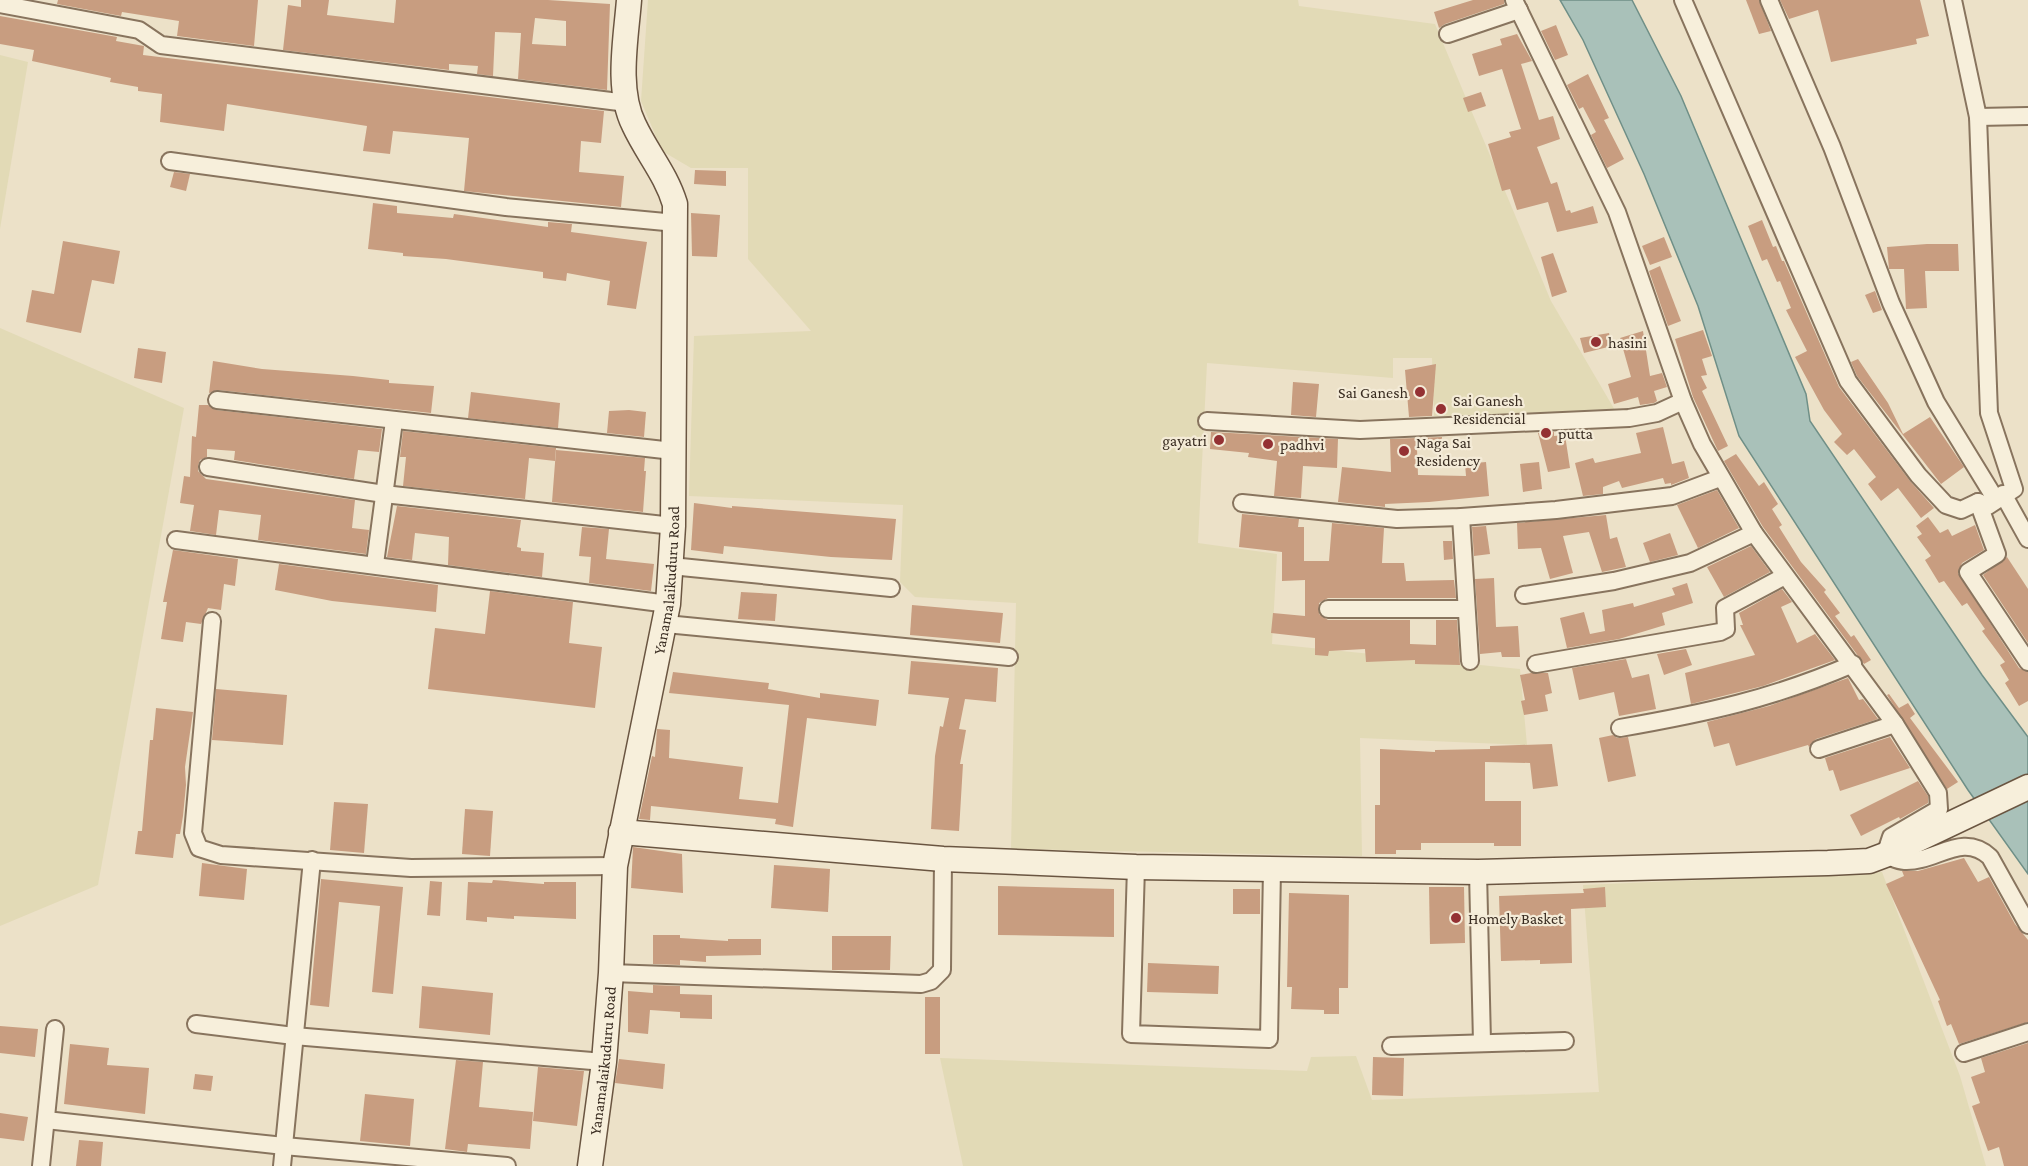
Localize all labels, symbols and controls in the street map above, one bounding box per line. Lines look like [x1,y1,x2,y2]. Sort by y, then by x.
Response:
place label: hasini [1608,334,1647,351]
marker: hasini [1589,335,1603,349]
place label: Sai Ganesh [1338,384,1408,401]
marker: Sai Ganesh [1413,385,1427,399]
place label: Sai Ganesh Residencial [1453,392,1526,427]
marker: Sai Ganesh Residencial [1434,402,1448,416]
place label: putta [1558,425,1593,443]
marker: putta [1539,426,1553,440]
place label: gayatri [1162,432,1207,450]
marker: gayatri [1212,433,1226,447]
place label: Naga Sai Residency [1416,434,1481,470]
place label: padhvi [1280,436,1324,454]
marker: padhvi [1261,437,1275,451]
marker: Naga Sai Residency [1397,444,1411,458]
street label: Yanamalaikuduru Road [649,505,682,656]
place label: Homely Basket [1468,910,1564,928]
marker: Homely Basket [1449,911,1463,925]
street label: Yanamalaikuduru Road [586,985,618,1136]

